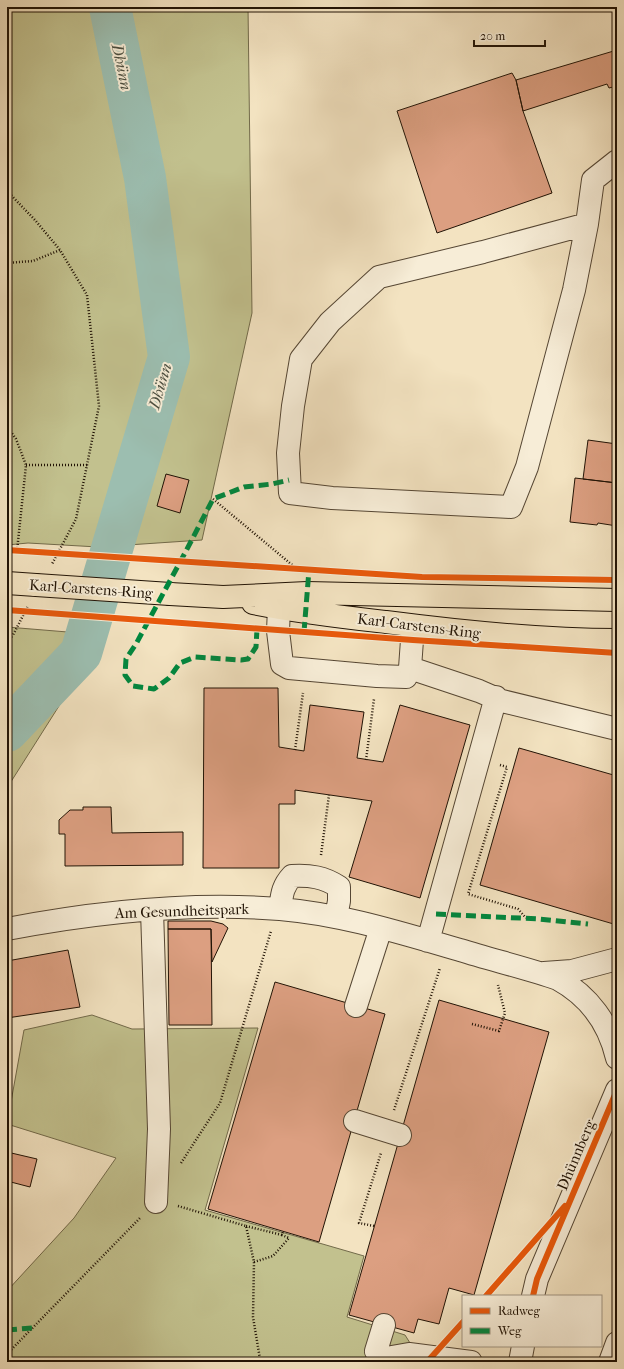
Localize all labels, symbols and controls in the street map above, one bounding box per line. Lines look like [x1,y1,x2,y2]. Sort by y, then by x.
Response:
scale bar [474,22,545,48]
text: 20 m [480,29,505,43]
water label: Dhünn [108,41,136,92]
water label: Dhünn [144,361,176,412]
street label: Karl-Carstens-Ring [28,576,155,602]
street label: Karl-Carstens-Ring [356,609,483,643]
street label: Am Gesundheitspark [114,900,250,922]
street label: Dhünnberg [553,1116,599,1193]
legend [462,1295,602,1347]
text: Radweg [498,1304,541,1318]
text: Weg [497,1324,522,1338]

